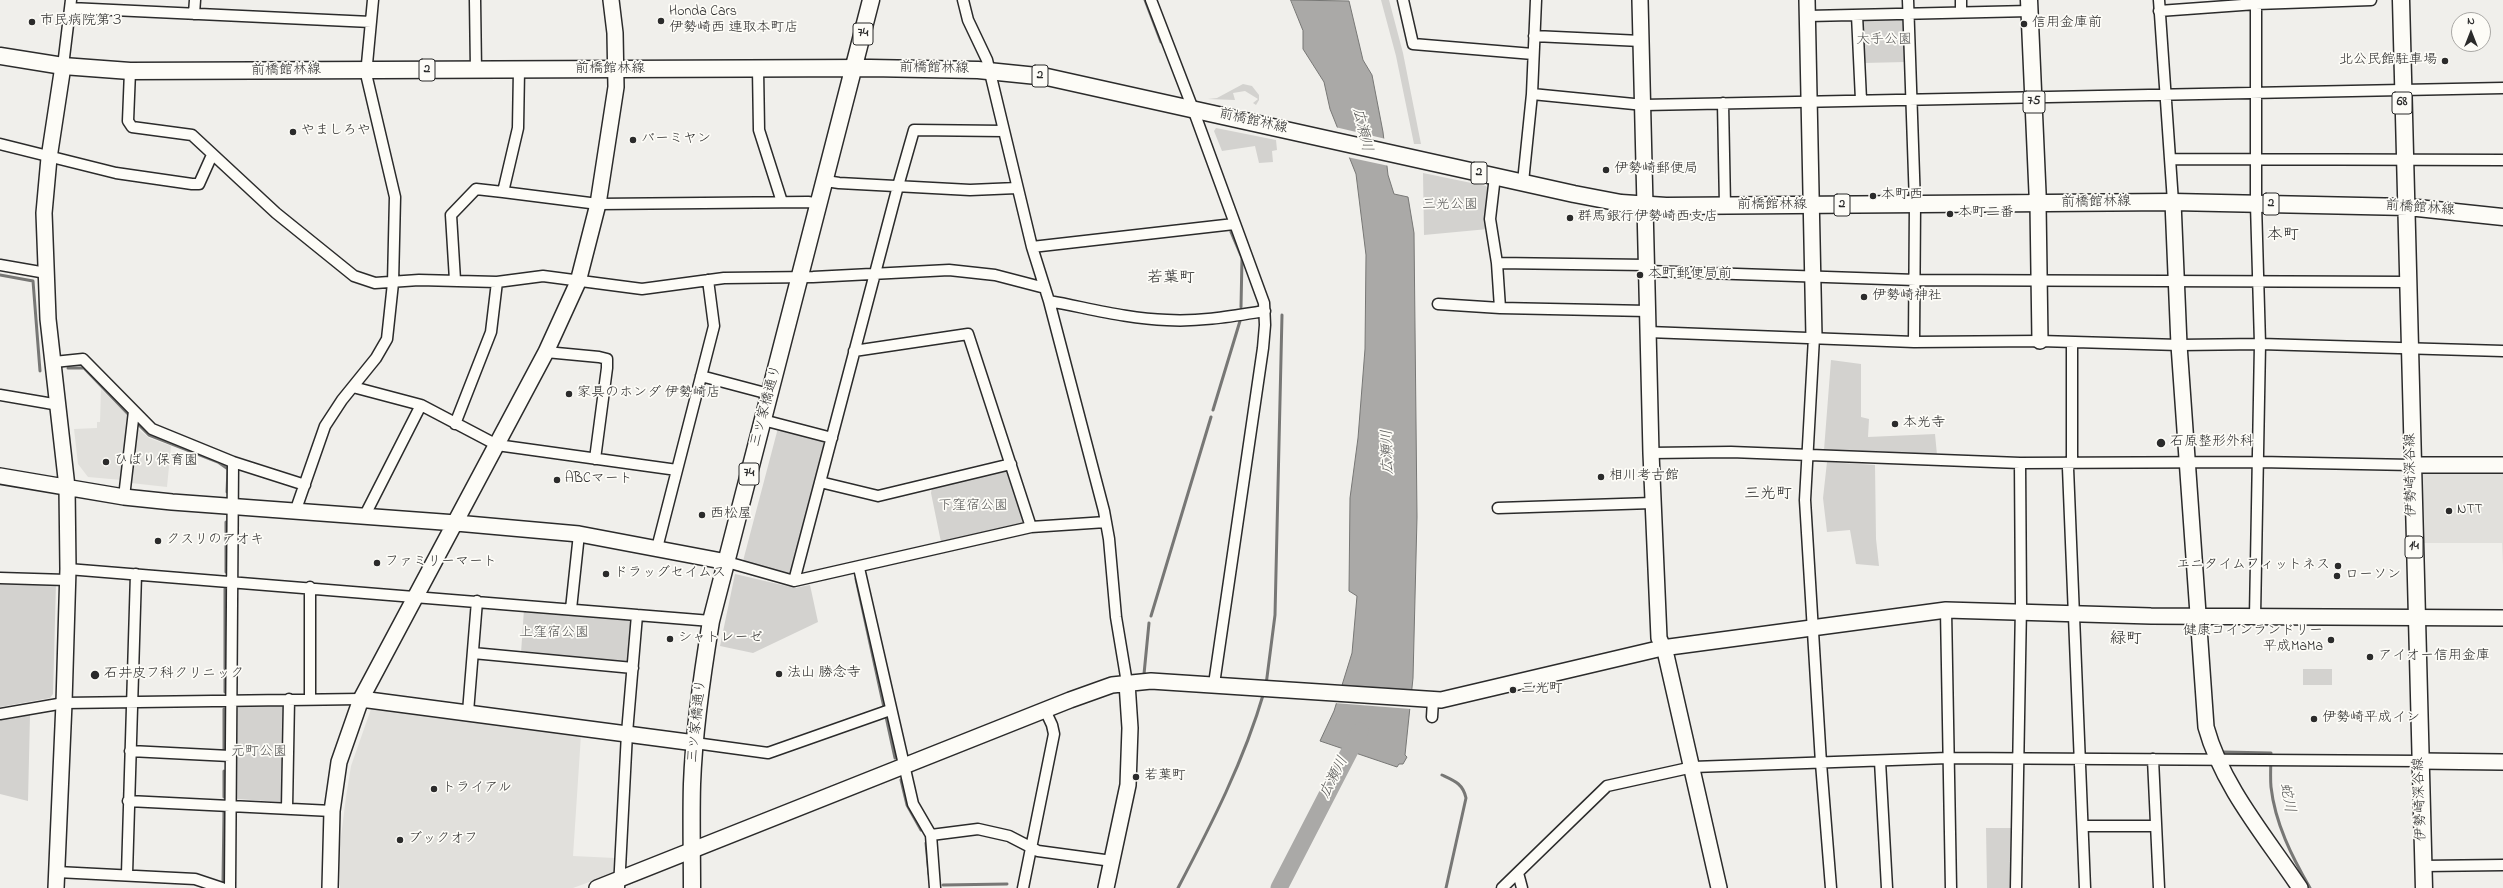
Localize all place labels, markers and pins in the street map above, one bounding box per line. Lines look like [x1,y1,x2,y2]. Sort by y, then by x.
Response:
place label: Honda Cars 伊勢崎西 連取本町店 [669,5,798,38]
place label: 市民病院第３ [40,14,124,30]
marker: Honda Cars 伊勢崎西 連取本町店 [656,16,666,26]
place label: 信用金庫前 [2032,16,2102,32]
marker: 市民病院第３ [27,17,37,27]
marker: 信用金庫前 [2019,19,2029,29]
place label: 北公民館駐車場 [2339,53,2437,69]
marker: 北公民館駐車場 [2440,56,2450,66]
place label: やましろや [301,124,371,140]
marker: やましろや [288,127,298,137]
place label: バーミヤン [641,132,711,148]
marker: バーミヤン [628,135,638,145]
place label: 伊勢崎郵便局 [1614,162,1698,178]
marker: 伊勢崎郵便局 [1601,165,1611,175]
place label: 本町西 [1881,188,1923,204]
marker: 本町西 [1868,191,1878,201]
place label: 本町二番 [1958,206,2014,222]
marker: 本町二番 [1945,209,1955,219]
place label: 群馬銀行伊勢崎西支店 [1578,210,1718,226]
marker: 群馬銀行伊勢崎西支店 [1565,213,1575,223]
place label: 本町郵便局前 [1648,267,1732,283]
marker: 本町郵便局前 [1635,270,1645,280]
place label: 伊勢崎神社 [1872,289,1942,305]
marker: 伊勢崎神社 [1859,292,1869,302]
place label: 家具のホンダ 伊勢崎店 [577,386,720,402]
marker: 家具のホンダ 伊勢崎店 [564,389,574,399]
place label: 本光寺 [1903,416,1945,432]
marker: 本光寺 [1890,419,1900,429]
place label: 石原整形外科 [2170,435,2254,451]
marker: 石原整形外科 [2155,437,2167,449]
place label: ひばり保育園 [114,454,198,470]
marker: ひばり保育園 [101,457,111,467]
place label: 相川考古館 [1609,469,1679,485]
place label: ABCマート [565,472,633,488]
marker: 相川考古館 [1596,472,1606,482]
marker: ABCマート [552,475,562,485]
place label: NTT [2457,503,2482,519]
marker: NTT [2444,506,2454,516]
place label: 西松屋 [710,507,752,523]
marker: 西松屋 [697,510,707,520]
place label: クスリのアオキ [166,533,264,549]
marker: クスリのアオキ [153,536,163,546]
place label: ファミリーマート [385,555,497,571]
marker: ファミリーマート [372,558,382,568]
place label: エニタイムフィットネス [2176,558,2330,574]
marker: エニタイムフィットネス [2333,561,2343,571]
place label: ドラッグセイムス [614,566,726,582]
place label: ローソン [2345,568,2401,584]
marker: ドラッグセイムス [601,569,611,579]
marker: ローソン [2332,571,2342,581]
place label: 健康コインランドリー 平成MaMa [2183,624,2323,656]
place label: シャトレーゼ [678,631,763,647]
marker: シャトレーゼ [665,634,675,644]
marker: 健康コインランドリー 平成MaMa [2326,635,2336,645]
place label: アイオー信用金庫 [2378,649,2490,665]
marker: アイオー信用金庫 [2365,652,2375,662]
place label: 法山 勝念寺 [787,666,860,682]
place label: 石井皮フ科クリニック [104,667,244,683]
marker: 石井皮フ科クリニック [89,669,101,681]
marker: 法山 勝念寺 [774,669,784,679]
place label: 三光町 [1521,682,1563,698]
marker: 三光町 [1508,685,1518,695]
place label: 伊勢崎平成イン [2322,711,2420,727]
marker: 伊勢崎平成イン [2309,714,2319,724]
place label: 若葉町 [1144,769,1186,785]
marker: 若葉町 [1131,772,1141,782]
place label: トライアル [442,781,512,797]
marker: トライアル [429,784,439,794]
place label: ブックオフ [408,832,478,848]
marker: ブックオフ [395,835,405,845]

